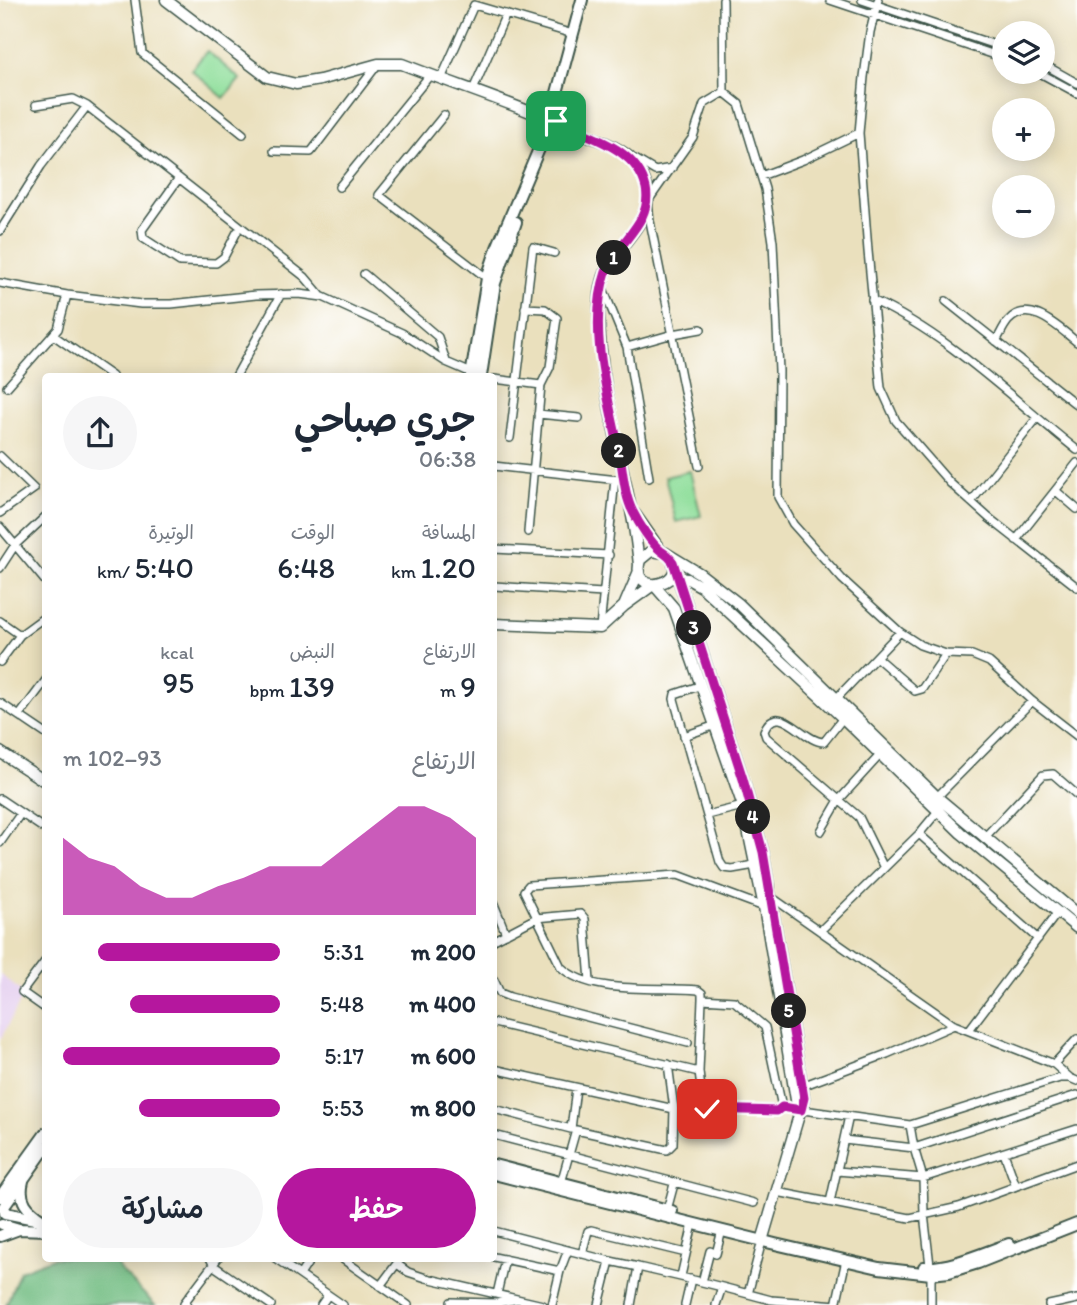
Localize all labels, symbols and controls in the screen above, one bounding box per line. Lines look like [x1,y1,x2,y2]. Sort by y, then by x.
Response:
map controls [992,21,1055,238]
button: layers [992,21,1055,84]
pin [526,91,586,151]
button: + [992,98,1055,161]
icon: arrive [537,102,575,140]
button: − [992,175,1055,238]
pin: 1 [596,240,632,276]
text: 1 [609,246,618,269]
button: share [63,396,137,470]
text: جري صباحي [294,396,476,442]
pin: 2 [602,434,636,468]
text: 2 [614,439,624,462]
text: 06:38 [419,445,476,473]
text: الوتيرة [148,521,194,544]
text: الوقت [291,521,335,544]
text: المسافة [422,521,476,544]
text: 5:40 [134,549,194,586]
text: 6:48 [277,549,335,586]
text: 1.20 [420,549,476,586]
text: /km [97,560,134,583]
text: km [391,560,420,583]
pin: 3 [676,610,712,646]
text: 3 [688,616,699,639]
text: النبض [290,640,335,663]
text: الارتفاع [423,640,476,663]
text: kcal [160,641,194,664]
text: 95 [163,664,194,701]
text: 139 [289,668,335,705]
text: 9 [460,668,476,705]
text: bpm [250,679,289,702]
text: m [440,679,460,702]
text: 93–102 m [63,744,162,772]
text: الارتفاع [412,747,476,775]
pin: 4 [736,800,770,834]
text: 4 [747,805,758,828]
text: 5:31 [323,938,364,966]
text: 200 m [411,938,476,966]
text: 5:48 [320,990,364,1018]
text: 400 m [409,990,476,1018]
pin: 5 [772,993,806,1028]
text: 5 [784,999,793,1022]
text: 5:17 [324,1042,364,1070]
text: 600 m [411,1042,476,1070]
pin [677,1079,737,1139]
icon: check [688,1090,726,1128]
text: 5:53 [322,1094,364,1122]
text: 800 m [411,1094,476,1122]
button: مشاركة [63,1168,263,1248]
button: حفظ [277,1168,476,1248]

